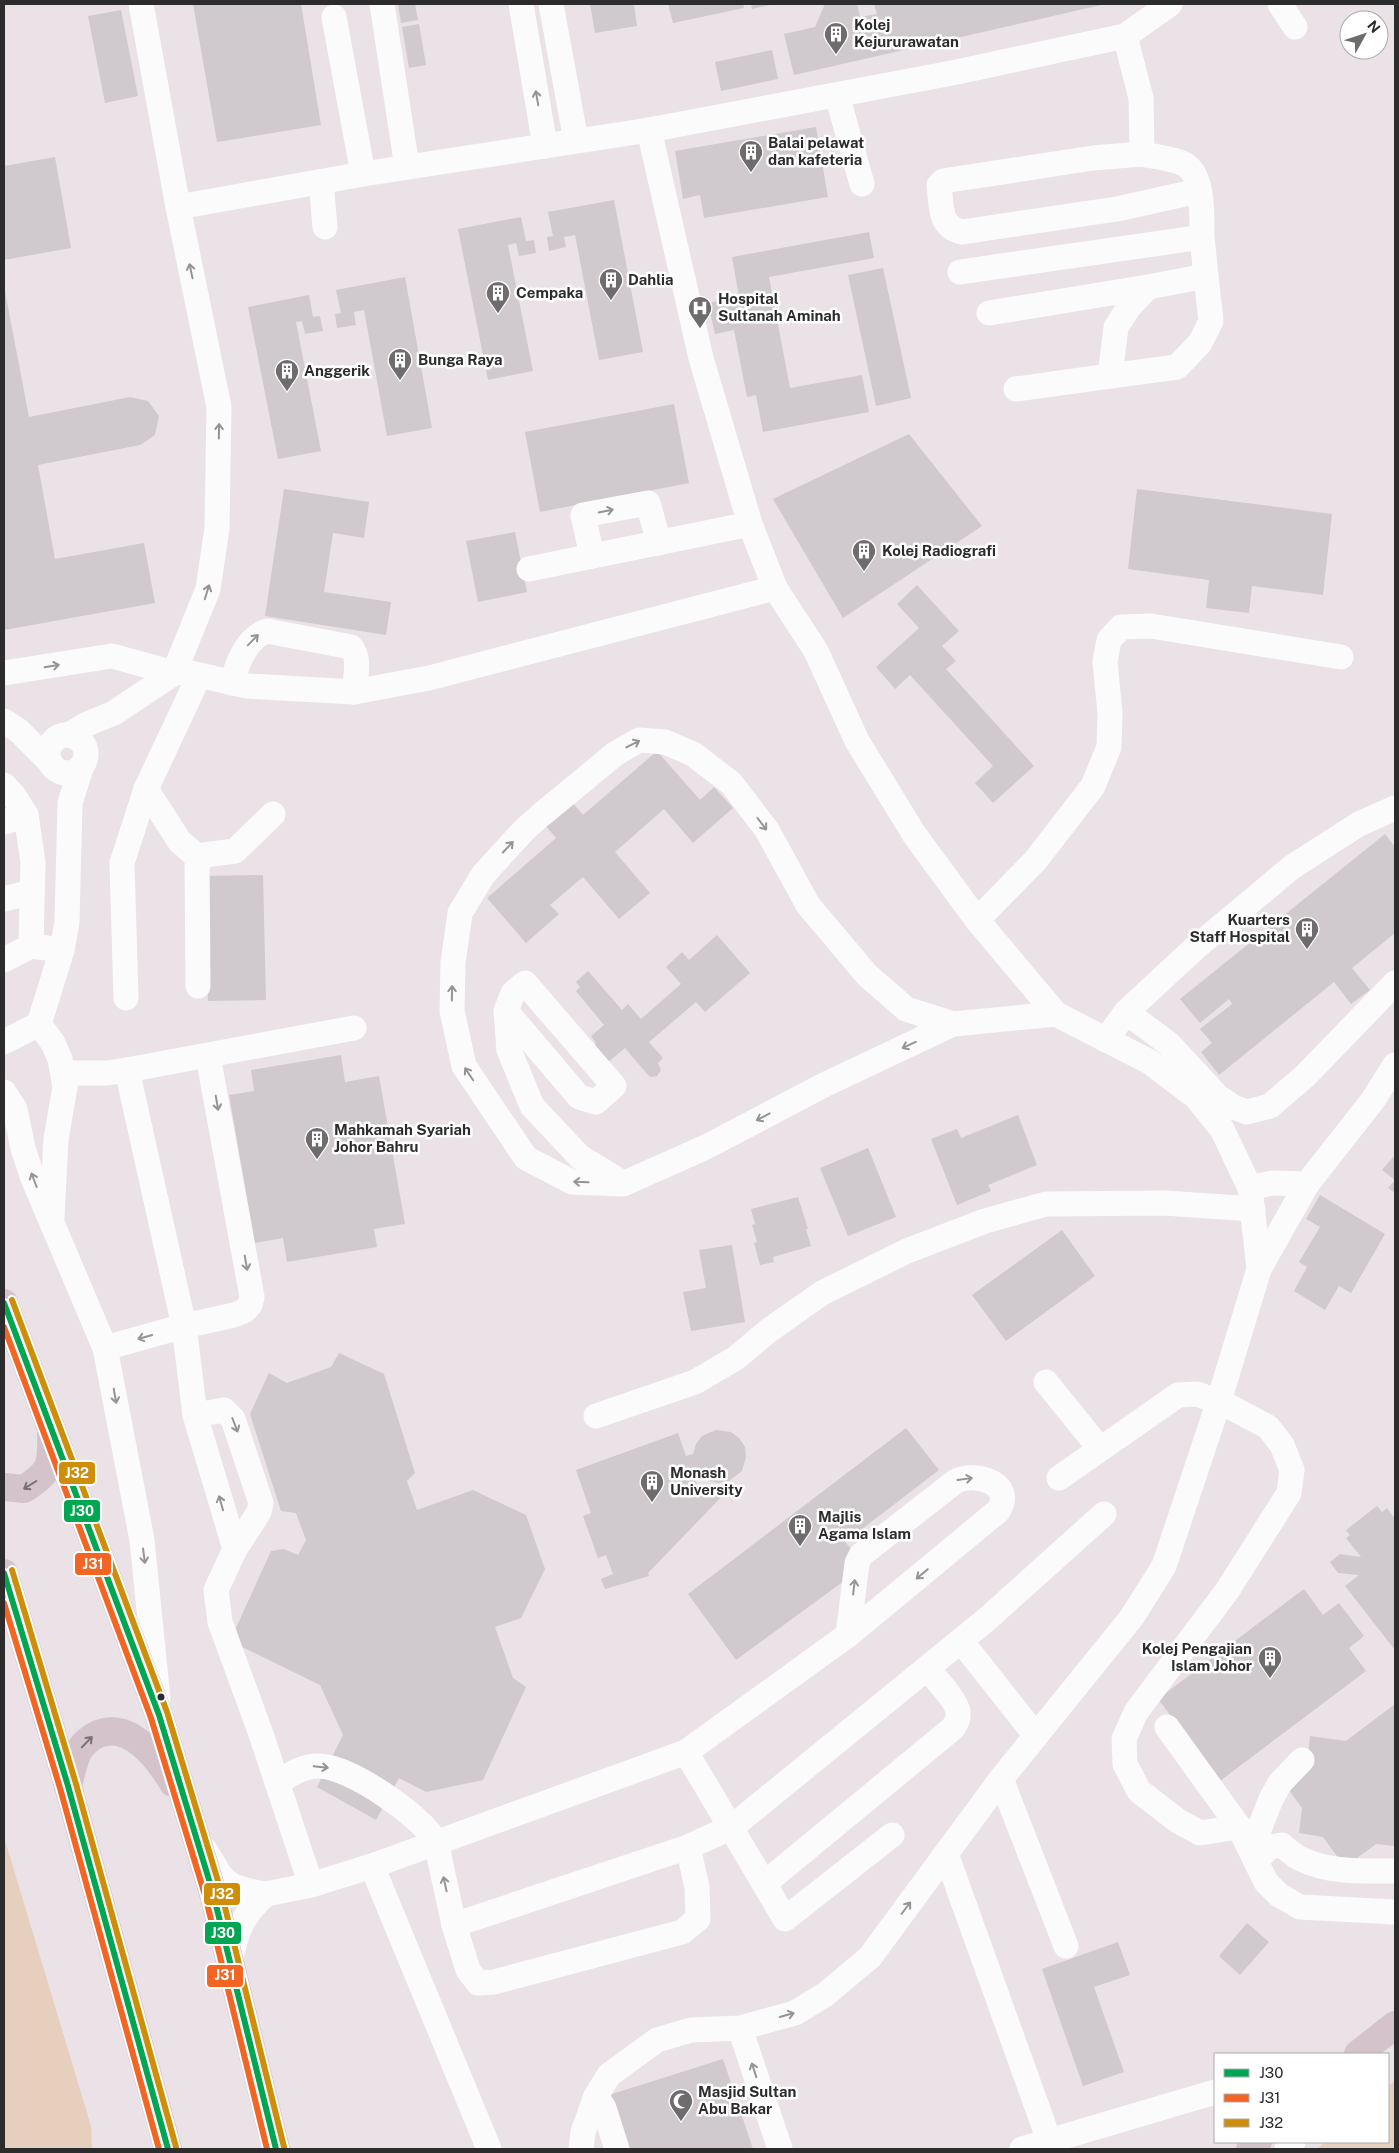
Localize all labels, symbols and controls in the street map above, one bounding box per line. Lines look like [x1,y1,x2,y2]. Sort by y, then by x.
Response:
north arrow [1339,10,1389,60]
place label: Kolej Kejururawatan [854,16,959,50]
text: N [1364,17,1384,36]
building icon: Kolej Kejururawatan [823,21,849,55]
one-way arrow [532,90,542,106]
place label: Balai pelawat dan kafeteria [768,134,864,168]
building icon: Balai pelawat dan kafeteria [738,139,764,173]
one-way arrow [186,263,195,279]
building icon: Dahlia [598,267,624,301]
place label: Dahlia [628,271,674,288]
building icon: Cempaka [485,280,511,314]
place label: Cempaka [516,284,583,301]
place label: Hospital Sultanah Aminah [718,290,841,324]
hospital icon: Hospital Sultanah Aminah [687,295,713,329]
building icon: Bunga Raya [387,347,413,381]
place label: Bunga Raya [418,351,502,368]
building icon: Anggerik [274,358,300,392]
place label: Anggerik [304,362,370,379]
one-way arrow [214,423,224,439]
one-way arrow [598,505,614,515]
building icon: Kolej Radiografi [851,538,877,572]
place label: Kolej Radiografi [882,542,996,559]
one-way arrow [202,584,212,600]
one-way arrow [247,634,259,647]
one-way arrow [44,660,60,670]
one-way arrow [625,739,640,749]
one-way arrow [756,817,767,830]
one-way arrow [502,841,514,854]
place label: Kuarters Staff Hospital [1189,911,1290,945]
building icon: Kuarters Staff Hospital [1294,916,1320,950]
one-way arrow [447,985,457,1002]
one-way arrow [902,1041,917,1050]
one-way arrow [464,1067,474,1081]
one-way arrow [212,1095,222,1111]
one-way arrow [756,1113,771,1122]
place label: Mahkamah Syariah Johor Bahru [334,1121,471,1155]
building icon: Mahkamah Syariah Johor Bahru [304,1126,330,1160]
one-way arrow [29,1173,38,1189]
one-way arrow [573,1177,590,1187]
one-way arrow [242,1255,252,1271]
one-way arrow [137,1333,153,1342]
one-way arrow [111,1387,121,1403]
one-way arrow [231,1417,240,1433]
line badge: J32 [58,1461,96,1485]
place label: Monash University [670,1464,743,1498]
text: J32 [65,1465,89,1481]
building icon: Monash University [639,1469,665,1503]
one-way arrow [956,1474,972,1484]
one-way arrow [23,1479,37,1490]
one-way arrow [215,1495,225,1511]
line badge: J30 [63,1499,101,1523]
text: J30 [70,1503,94,1519]
place label: Majlis Agama Islam [818,1508,911,1542]
building icon: Majlis Agama Islam [787,1513,813,1547]
one-way arrow [139,1547,149,1563]
line badge: J31 [74,1552,112,1576]
text: J31 [83,1556,103,1572]
one-way arrow [916,1569,929,1580]
one-way arrow [849,1579,859,1595]
place label: Kolej Pengajian Islam Johor [1142,1640,1252,1674]
building icon: Kolej Pengajian Islam Johor [1257,1645,1283,1679]
unlabelled marker [156,1692,166,1702]
one-way arrow [81,1736,93,1749]
one-way arrow [313,1762,329,1772]
one-way arrow [440,1876,449,1892]
line badge: J32 [203,1882,241,1906]
text: J32 [210,1886,234,1902]
one-way arrow [901,1901,911,1915]
line badge: J30 [204,1921,242,1945]
text: J30 [211,1925,235,1941]
line badge: J31 [206,1964,244,1988]
text: J31 [215,1967,235,1983]
one-way arrow [779,2009,795,2019]
legend [1214,2053,1389,2143]
one-way arrow [749,2062,759,2078]
text: J30 [1259,2064,1283,2081]
place label: Masjid Sultan Abu Bakar [698,2083,796,2117]
mosque icon: Masjid Sultan Abu Bakar [668,2088,694,2122]
text: J31 [1259,2089,1280,2106]
text: J32 [1259,2114,1283,2131]

